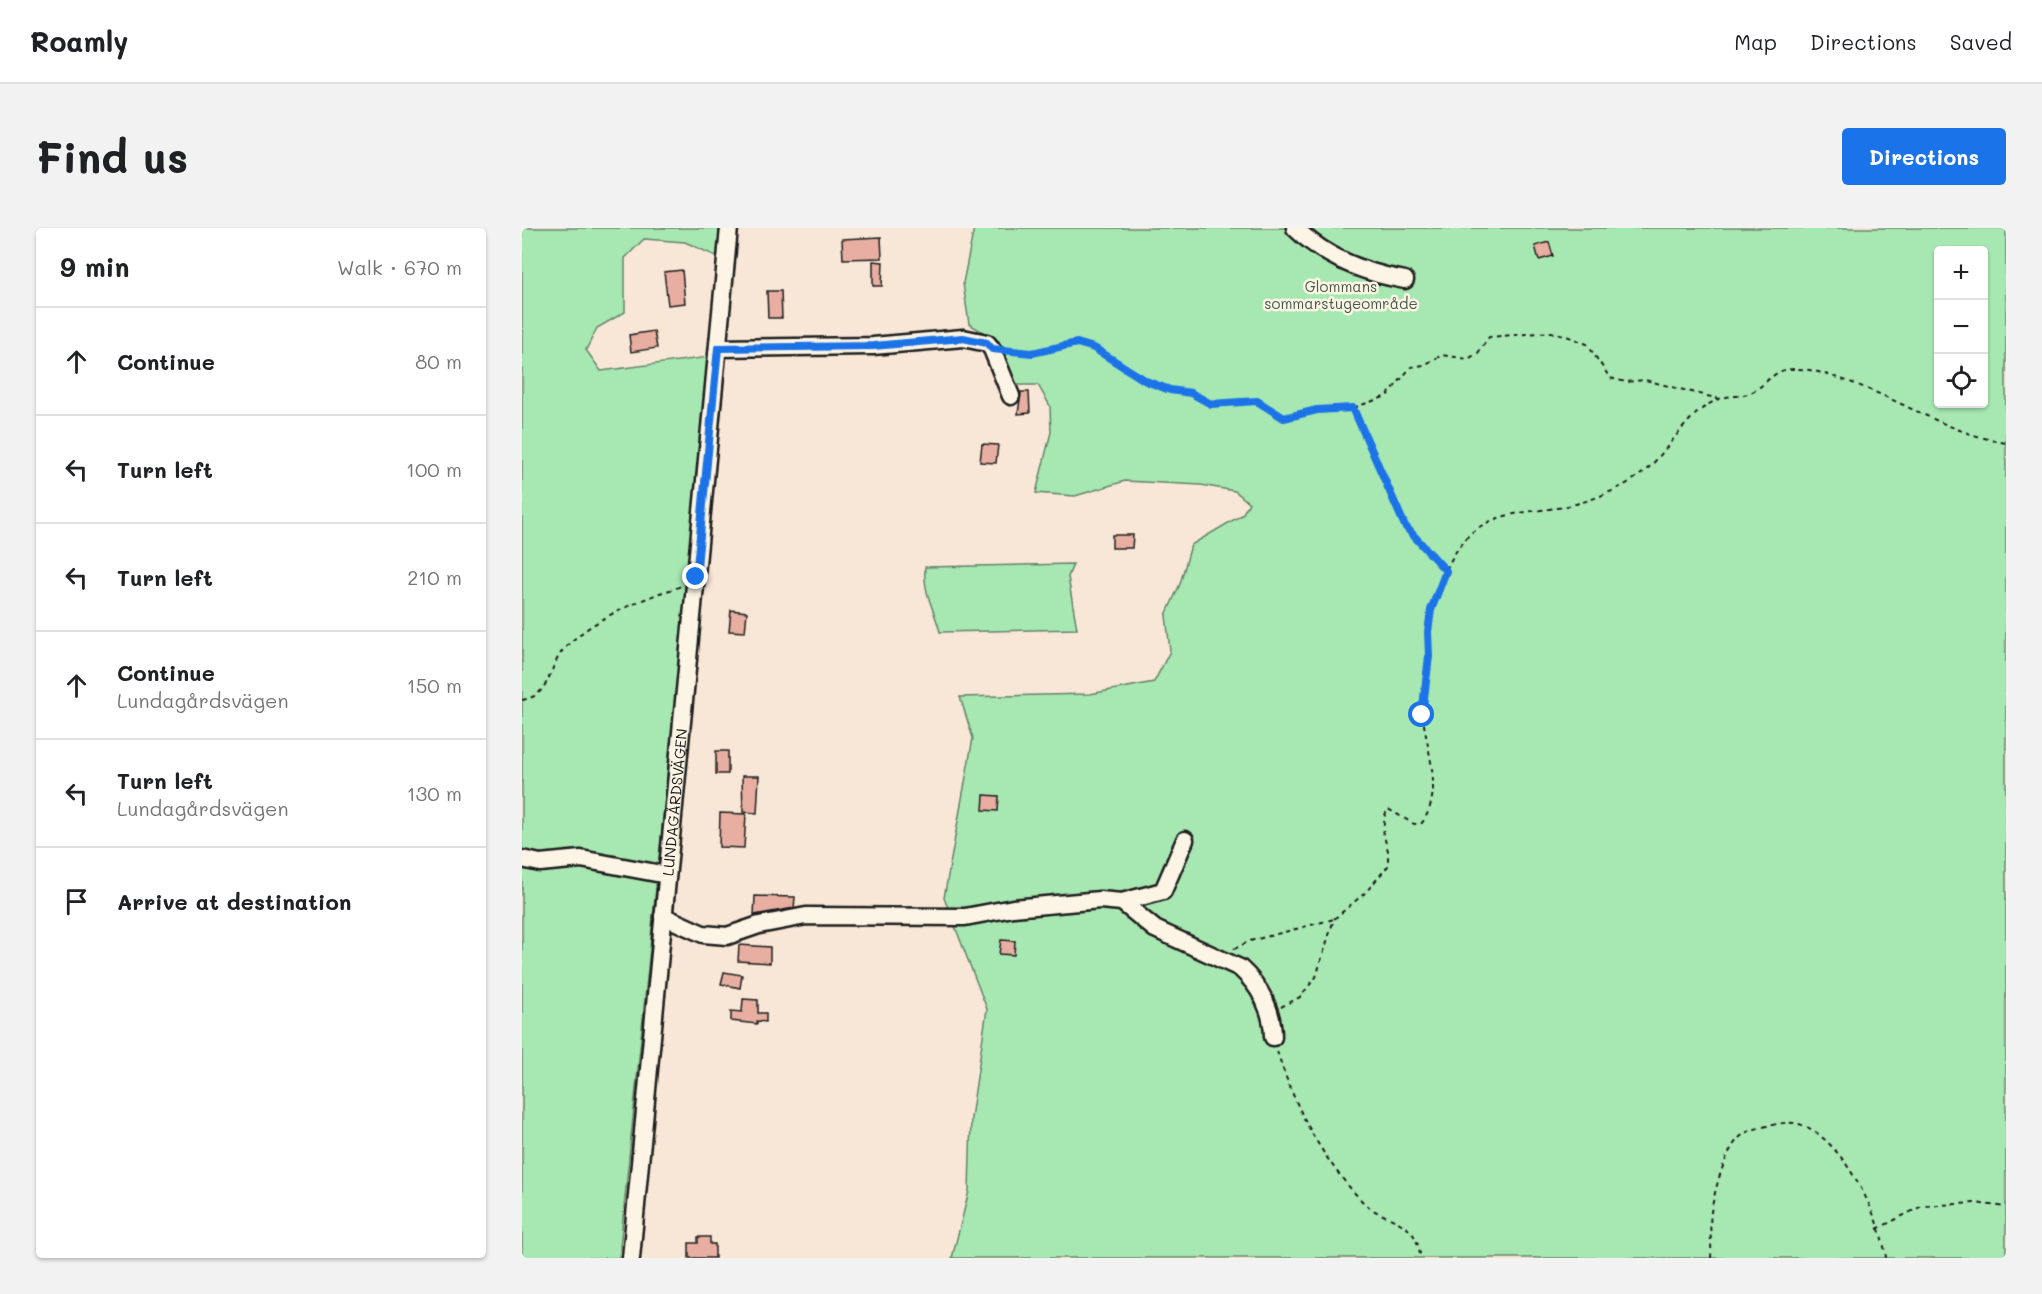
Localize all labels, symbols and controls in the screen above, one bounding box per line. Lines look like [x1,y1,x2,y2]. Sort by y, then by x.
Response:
text: Roamly [30,23,129,59]
text: Map [1734,28,1777,55]
text: Directions [1810,28,1917,55]
text: Saved [1950,28,2012,55]
button: Directions [1842,128,2006,185]
text: Find us [36,129,188,184]
map controls [1934,246,1988,408]
button: + [1934,246,1988,300]
text: 9 min [60,250,129,284]
text: Walk · 670 m [337,254,462,280]
park label: Glommans sommarstugeområde [1264,276,1418,313]
button: − [1934,300,1988,354]
icon: ahead [60,345,93,378]
text: Continue [117,347,215,376]
text: 80 m [415,348,462,374]
button: locate [1934,354,1988,408]
icon: left [60,453,93,486]
text: Turn left [117,455,213,484]
text: 100 m [406,456,462,482]
icon: left [60,561,93,594]
text: Turn left [117,563,213,592]
route end [682,563,708,589]
text: 210 m [407,564,462,590]
text: Continue [117,658,215,687]
icon: ahead [60,669,93,702]
text: 150 m [407,672,462,698]
text: Lundagårdsvägen [117,687,288,713]
route start [1408,701,1434,727]
street label: LUNDAGÅRDSVÄGEN [657,727,691,877]
text: Turn left [117,766,213,795]
icon: left [60,777,93,810]
text: 130 m [407,780,462,806]
text: Lundagårdsvägen [117,795,288,821]
icon: arrive [60,885,93,918]
text: Arrive at destination [117,887,352,916]

